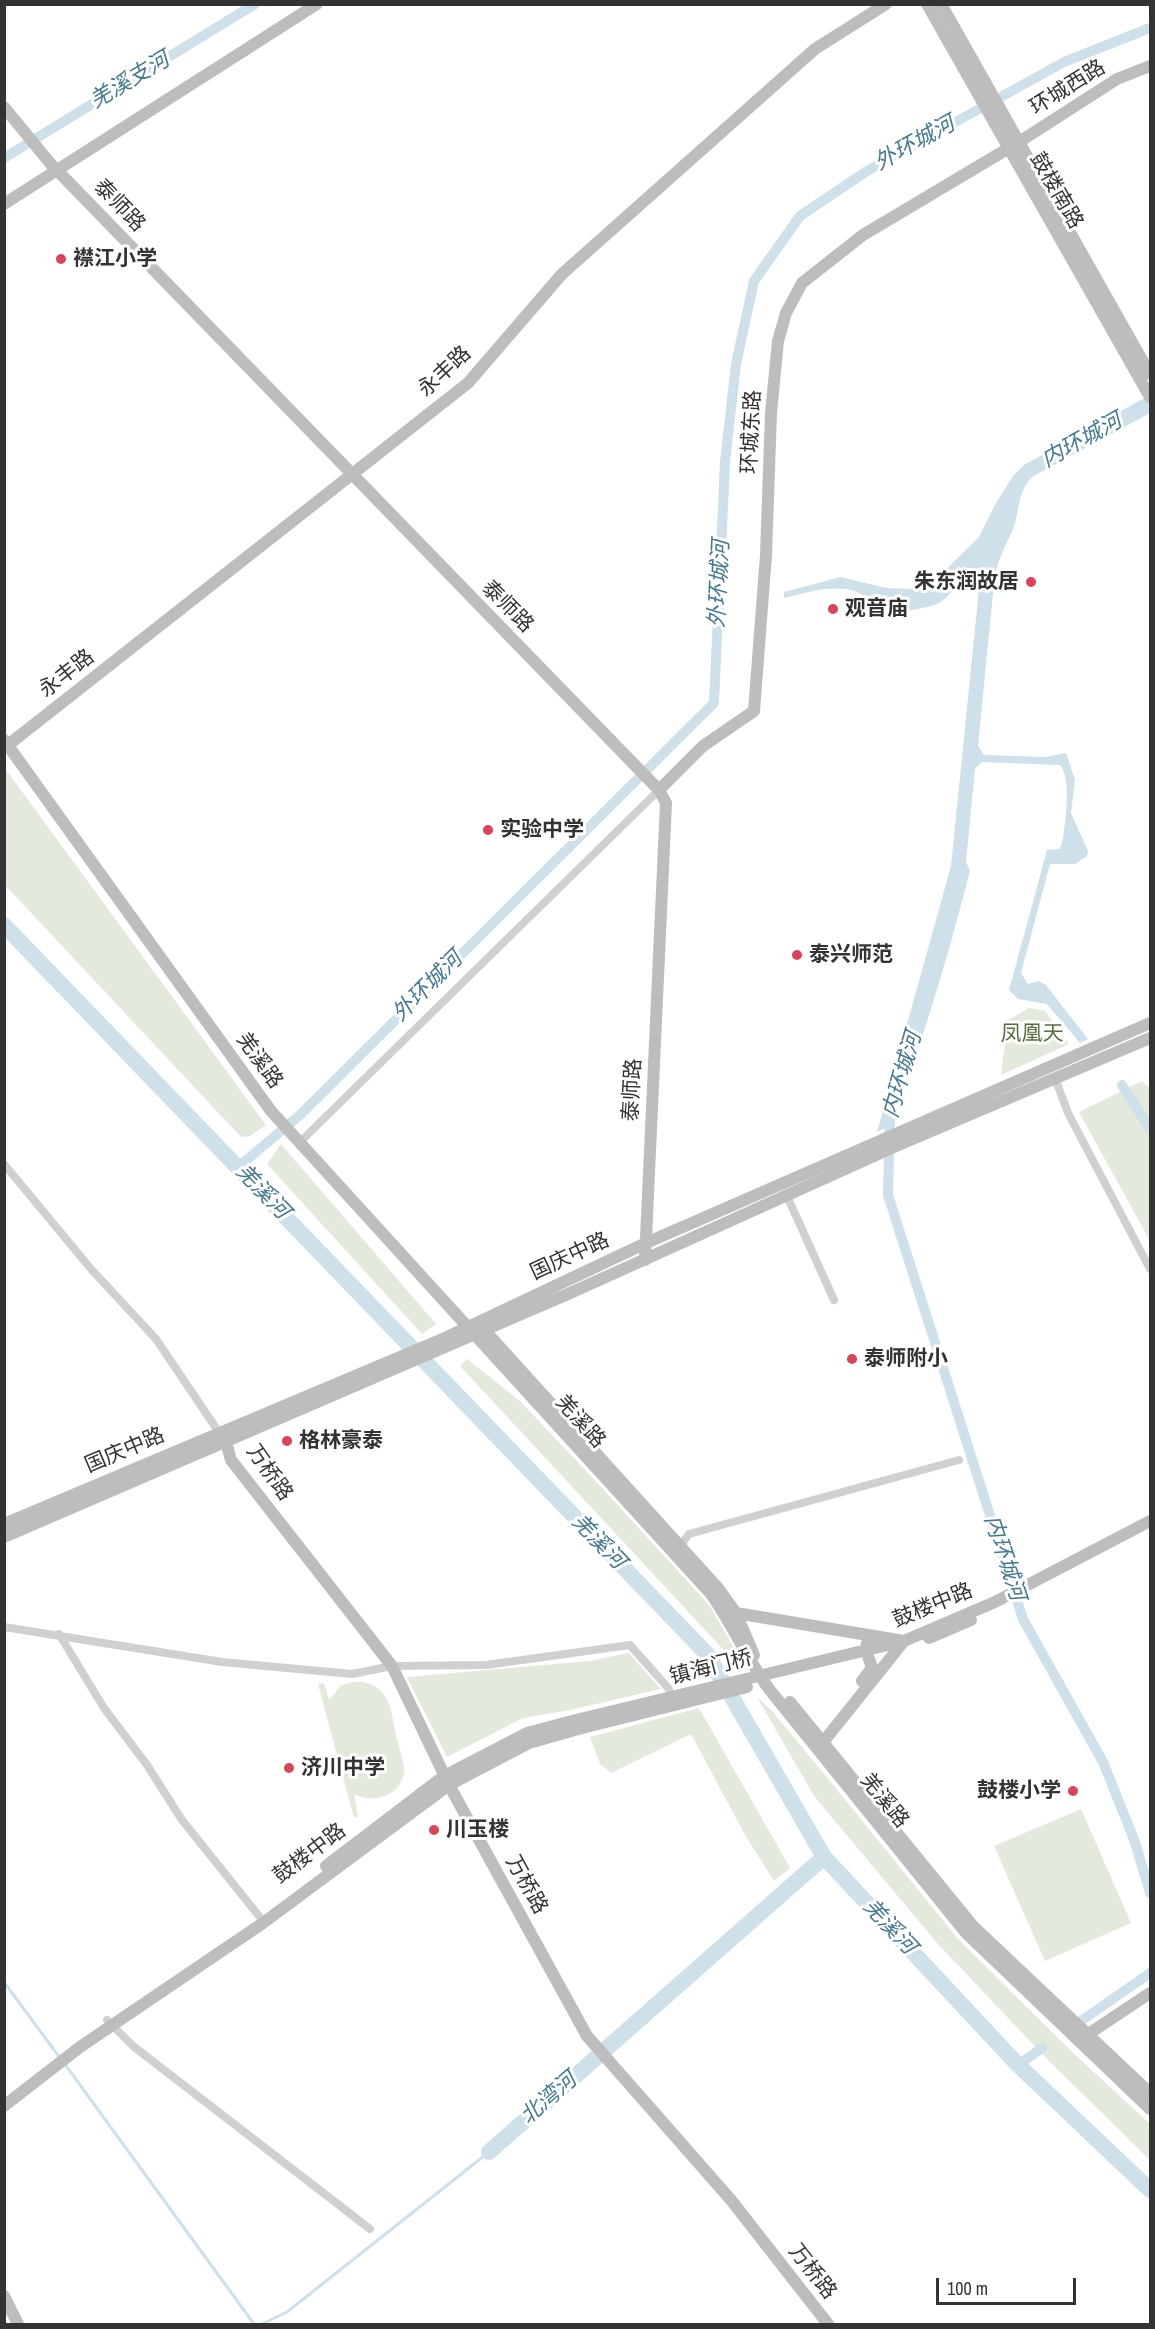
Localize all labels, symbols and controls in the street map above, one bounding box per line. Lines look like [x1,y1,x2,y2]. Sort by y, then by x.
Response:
water label: 羌溪支河 [85,47,175,115]
street label: 环城西路 [1026,55,1110,121]
water label: 外环城河 [870,111,960,177]
street label: 鼓楼南路 [1024,148,1088,234]
street label: 泰师路 [88,175,150,237]
place label: 襟江小学 [73,246,157,272]
marker: 襟江小学 [54,252,68,266]
street label: 永丰路 [413,341,477,403]
street label: 环城东路 [737,389,767,475]
water label: 内环城河 [1037,408,1127,474]
water label: 外环城河 [705,539,735,629]
place label: 朱东润故居 [914,569,1019,595]
marker: 朱东润故居 [1024,575,1038,589]
street label: 泰师路 [476,576,538,638]
place label: 观音庙 [845,596,908,622]
marker: 观音庙 [826,602,840,616]
street label: 永丰路 [34,645,100,703]
place label: 实验中学 [500,817,584,843]
marker: 实验中学 [481,823,495,837]
place label: 泰兴师范 [809,942,893,968]
water label: 外环城河 [388,947,468,1027]
marker: 泰兴师范 [790,948,804,962]
park label: 凤凰天 [1001,1021,1063,1047]
street label: 羌溪路 [230,1028,288,1094]
water label: 内环城河 [878,1029,928,1121]
street label: 泰师路 [619,1058,647,1122]
water label: 羌溪河 [230,1159,294,1225]
street label: 国庆中路 [527,1228,613,1286]
place label: 泰师附小 [864,1346,948,1372]
marker: 泰师附小 [845,1352,859,1366]
street label: 羌溪路 [550,1390,610,1454]
street label: 国庆中路 [81,1423,169,1479]
place label: 格林豪泰 [299,1428,383,1454]
marker: 格林豪泰 [280,1434,294,1448]
street label: 万桥路 [241,1440,297,1506]
water label: 羌溪河 [566,1509,630,1575]
water label: 内环城河 [978,1512,1030,1604]
street label: 鼓楼中路 [889,1579,977,1633]
street label: 镇海门桥 [667,1646,755,1690]
place label: 济川中学 [301,1755,385,1781]
marker: 济川中学 [282,1761,296,1775]
street label: 羌溪路 [854,1769,914,1833]
place label: 鼓楼小学 [977,1778,1061,1804]
marker: 鼓楼小学 [1066,1784,1080,1798]
place label: 川玉楼 [446,1817,509,1843]
street label: 鼓楼中路 [269,1819,351,1889]
marker: 川玉楼 [427,1823,441,1837]
street label: 万桥路 [500,1851,552,1919]
water label: 羌溪河 [857,1894,921,1960]
water label: 北湾河 [515,2067,583,2131]
street label: 万桥路 [783,2239,841,2305]
scale bar [939,2266,1078,2304]
text: 100 m [947,2276,988,2301]

